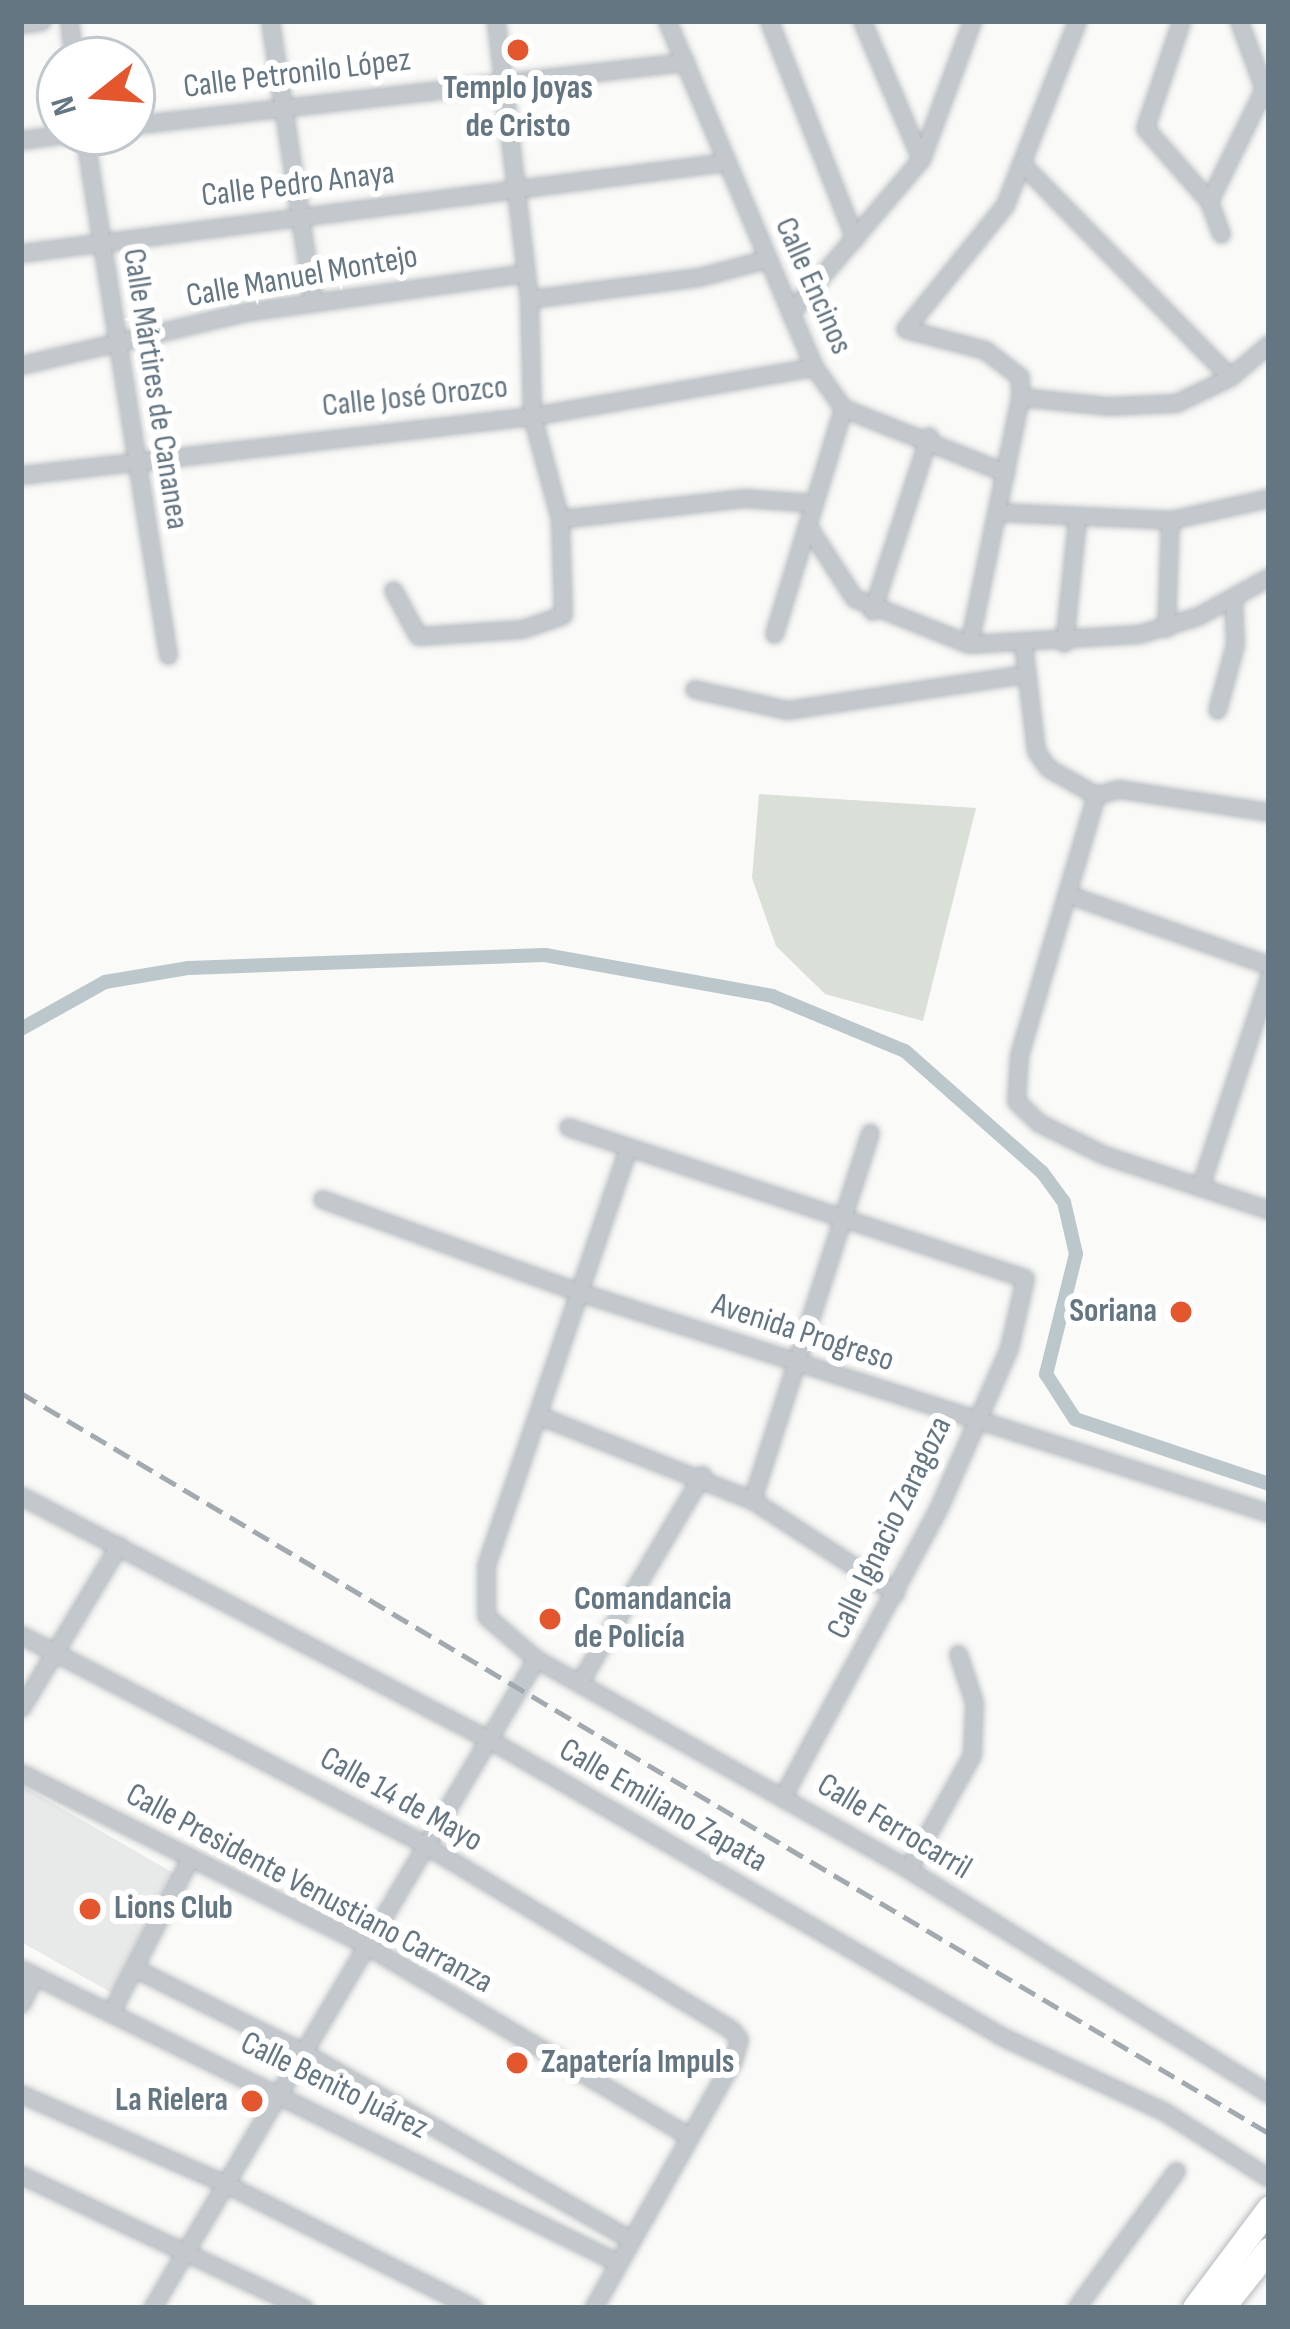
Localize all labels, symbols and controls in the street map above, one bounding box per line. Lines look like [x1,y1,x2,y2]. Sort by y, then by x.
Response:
north arrow [36,36,156,156]
marker: Templo Joyas de Cristo [505,37,531,63]
street label: Calle Petronilo López [181,40,413,108]
place label: Templo Joyas de Cristo [443,69,593,147]
text: N [43,91,86,120]
street label: Calle Pedro Anaya [199,154,397,216]
street label: Calle Encinos [765,211,861,361]
street label: Calle Manuel Montejo [183,237,421,317]
street label: Calle Mártires de Cananea [113,246,197,532]
street label: Calle José Orozco [320,368,510,426]
street label: Avenida Progreso [707,1285,899,1381]
place label: Soriana [1069,1292,1157,1332]
marker: Soriana [1168,1299,1194,1325]
street label: Calle Ignacio Zaragoza [819,1410,961,1646]
place label: Comandancia de Policía [574,1580,732,1658]
marker: Comandancia de Policía [537,1606,563,1632]
street label: Calle Emiliano Zapata [552,1730,774,1882]
street label: Calle 14 de Mayo [313,1739,489,1861]
street label: Calle Ferrocarril [810,1765,978,1889]
street label: Calle Presidente Venustiano Carranza [119,1775,499,2003]
place label: Lions Club [114,1889,233,1929]
marker: Lions Club [77,1896,103,1922]
street label: Calle Benito Juárez [234,2024,434,2148]
place label: Zapatería Impuls [541,2043,734,2083]
marker: Zapatería Impuls [504,2050,530,2076]
place label: La Rielera [115,2081,228,2121]
marker: La Rielera [239,2088,265,2114]

